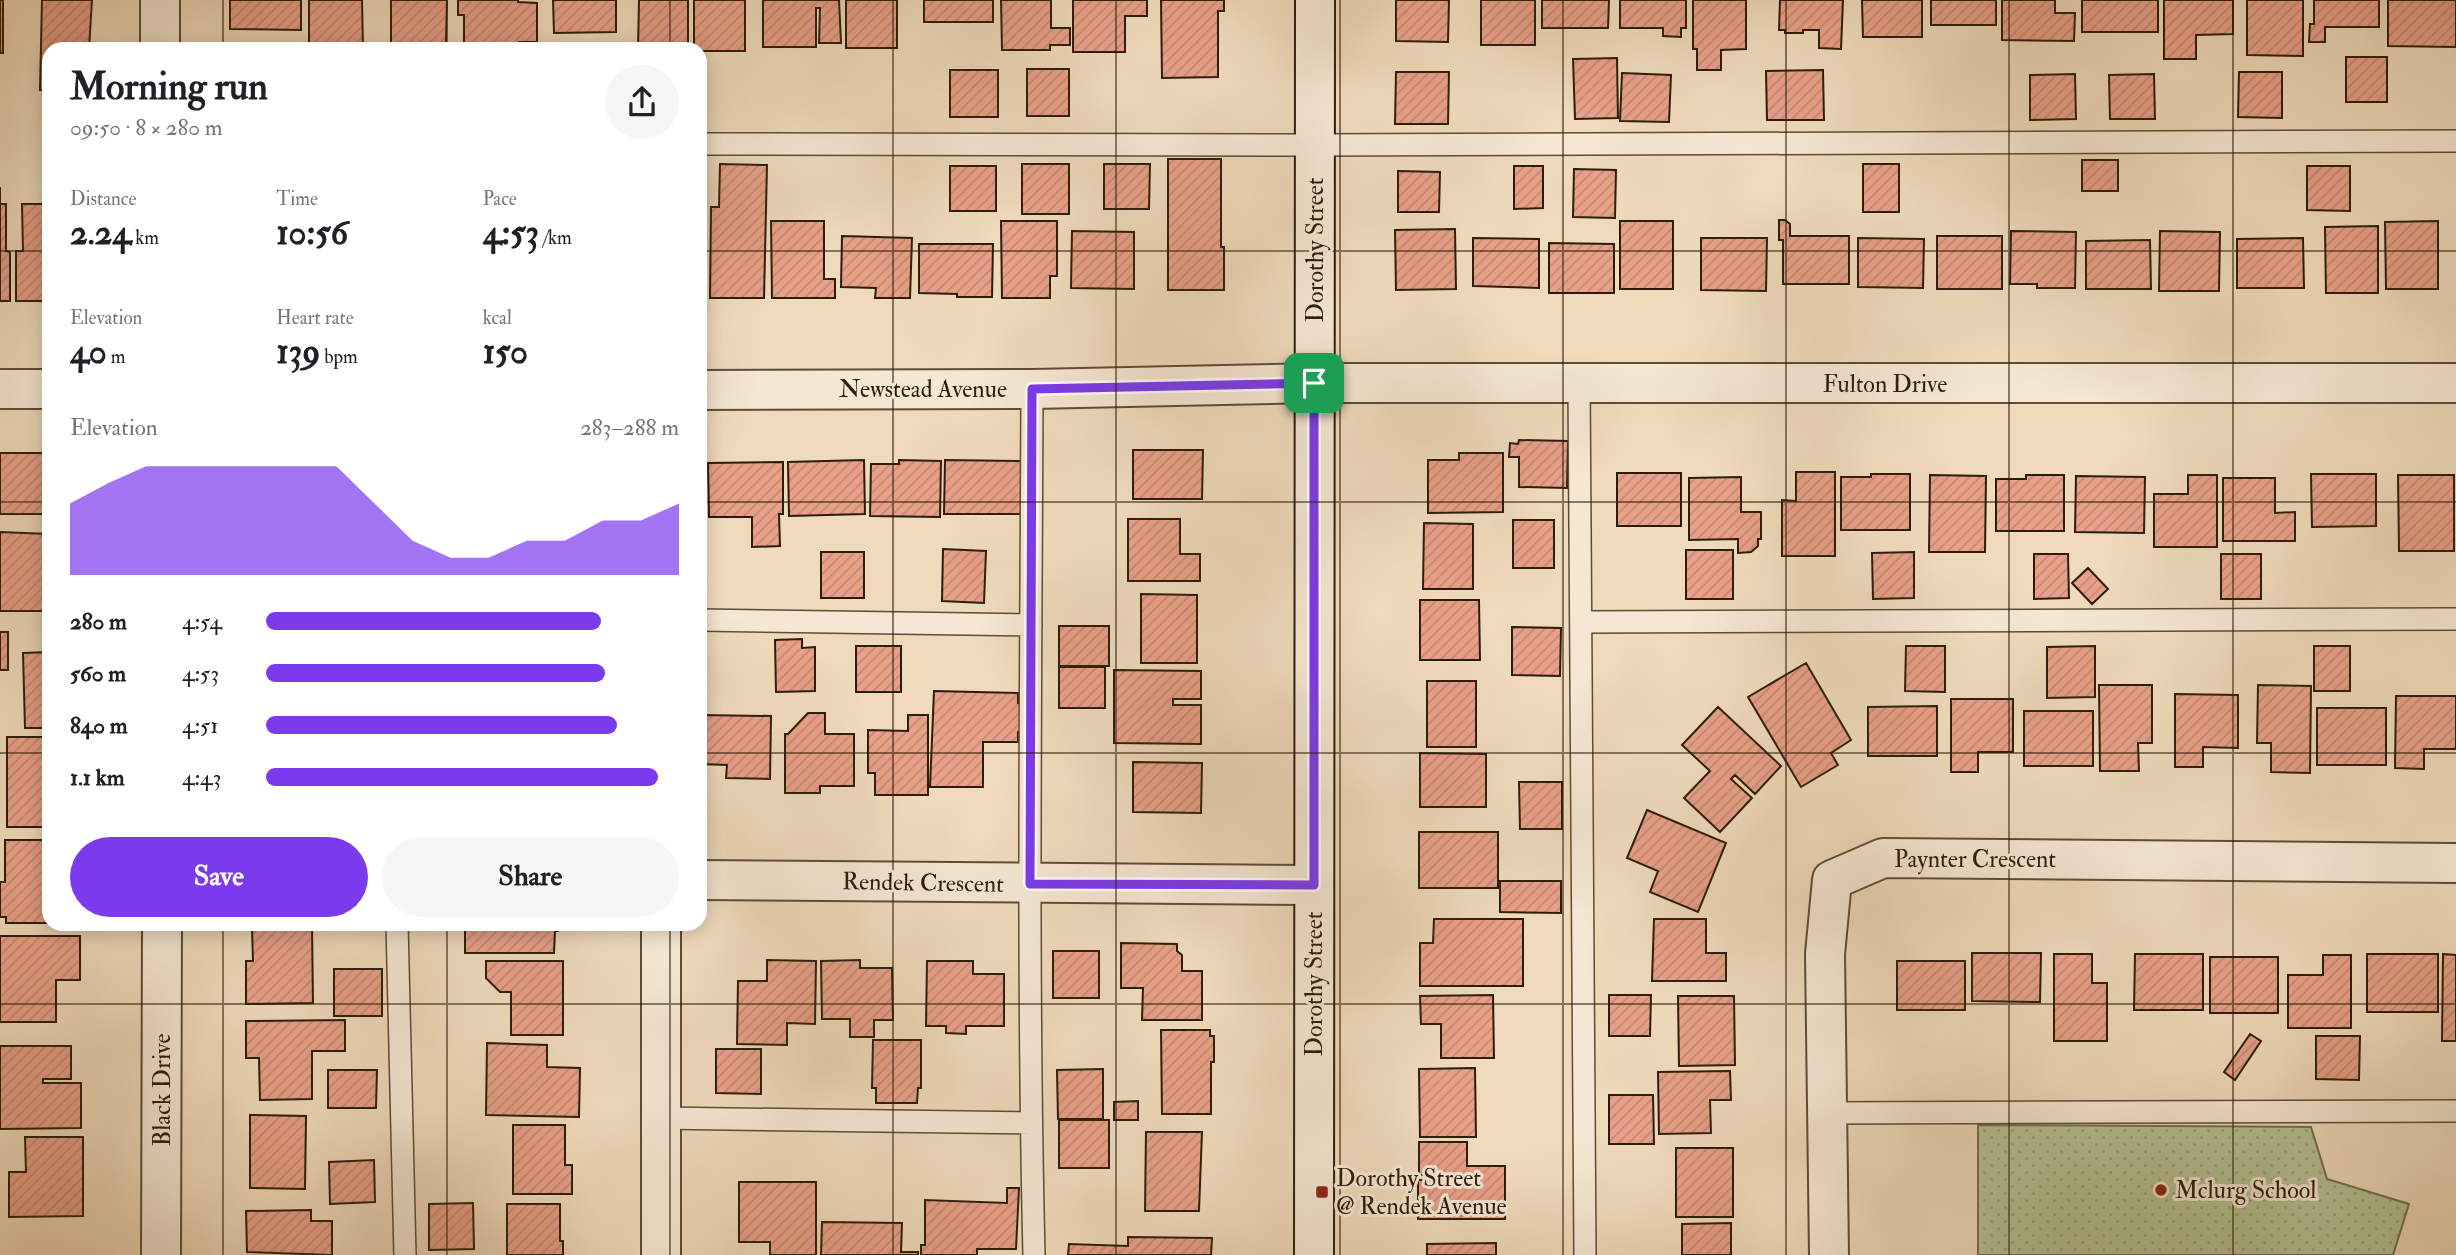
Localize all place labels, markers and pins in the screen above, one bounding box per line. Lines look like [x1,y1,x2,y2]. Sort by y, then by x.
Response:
pin [1284,353,1344,413]
place label: Dorothy Street @ Rendek Avenue [1336,1163,1507,1222]
place label: Mclurg School [2175,1175,2316,1206]
marker: Mclurg School [2153,1182,2169,1198]
marker: Dorothy Street @ Rendek Avenue [1314,1184,1330,1200]

